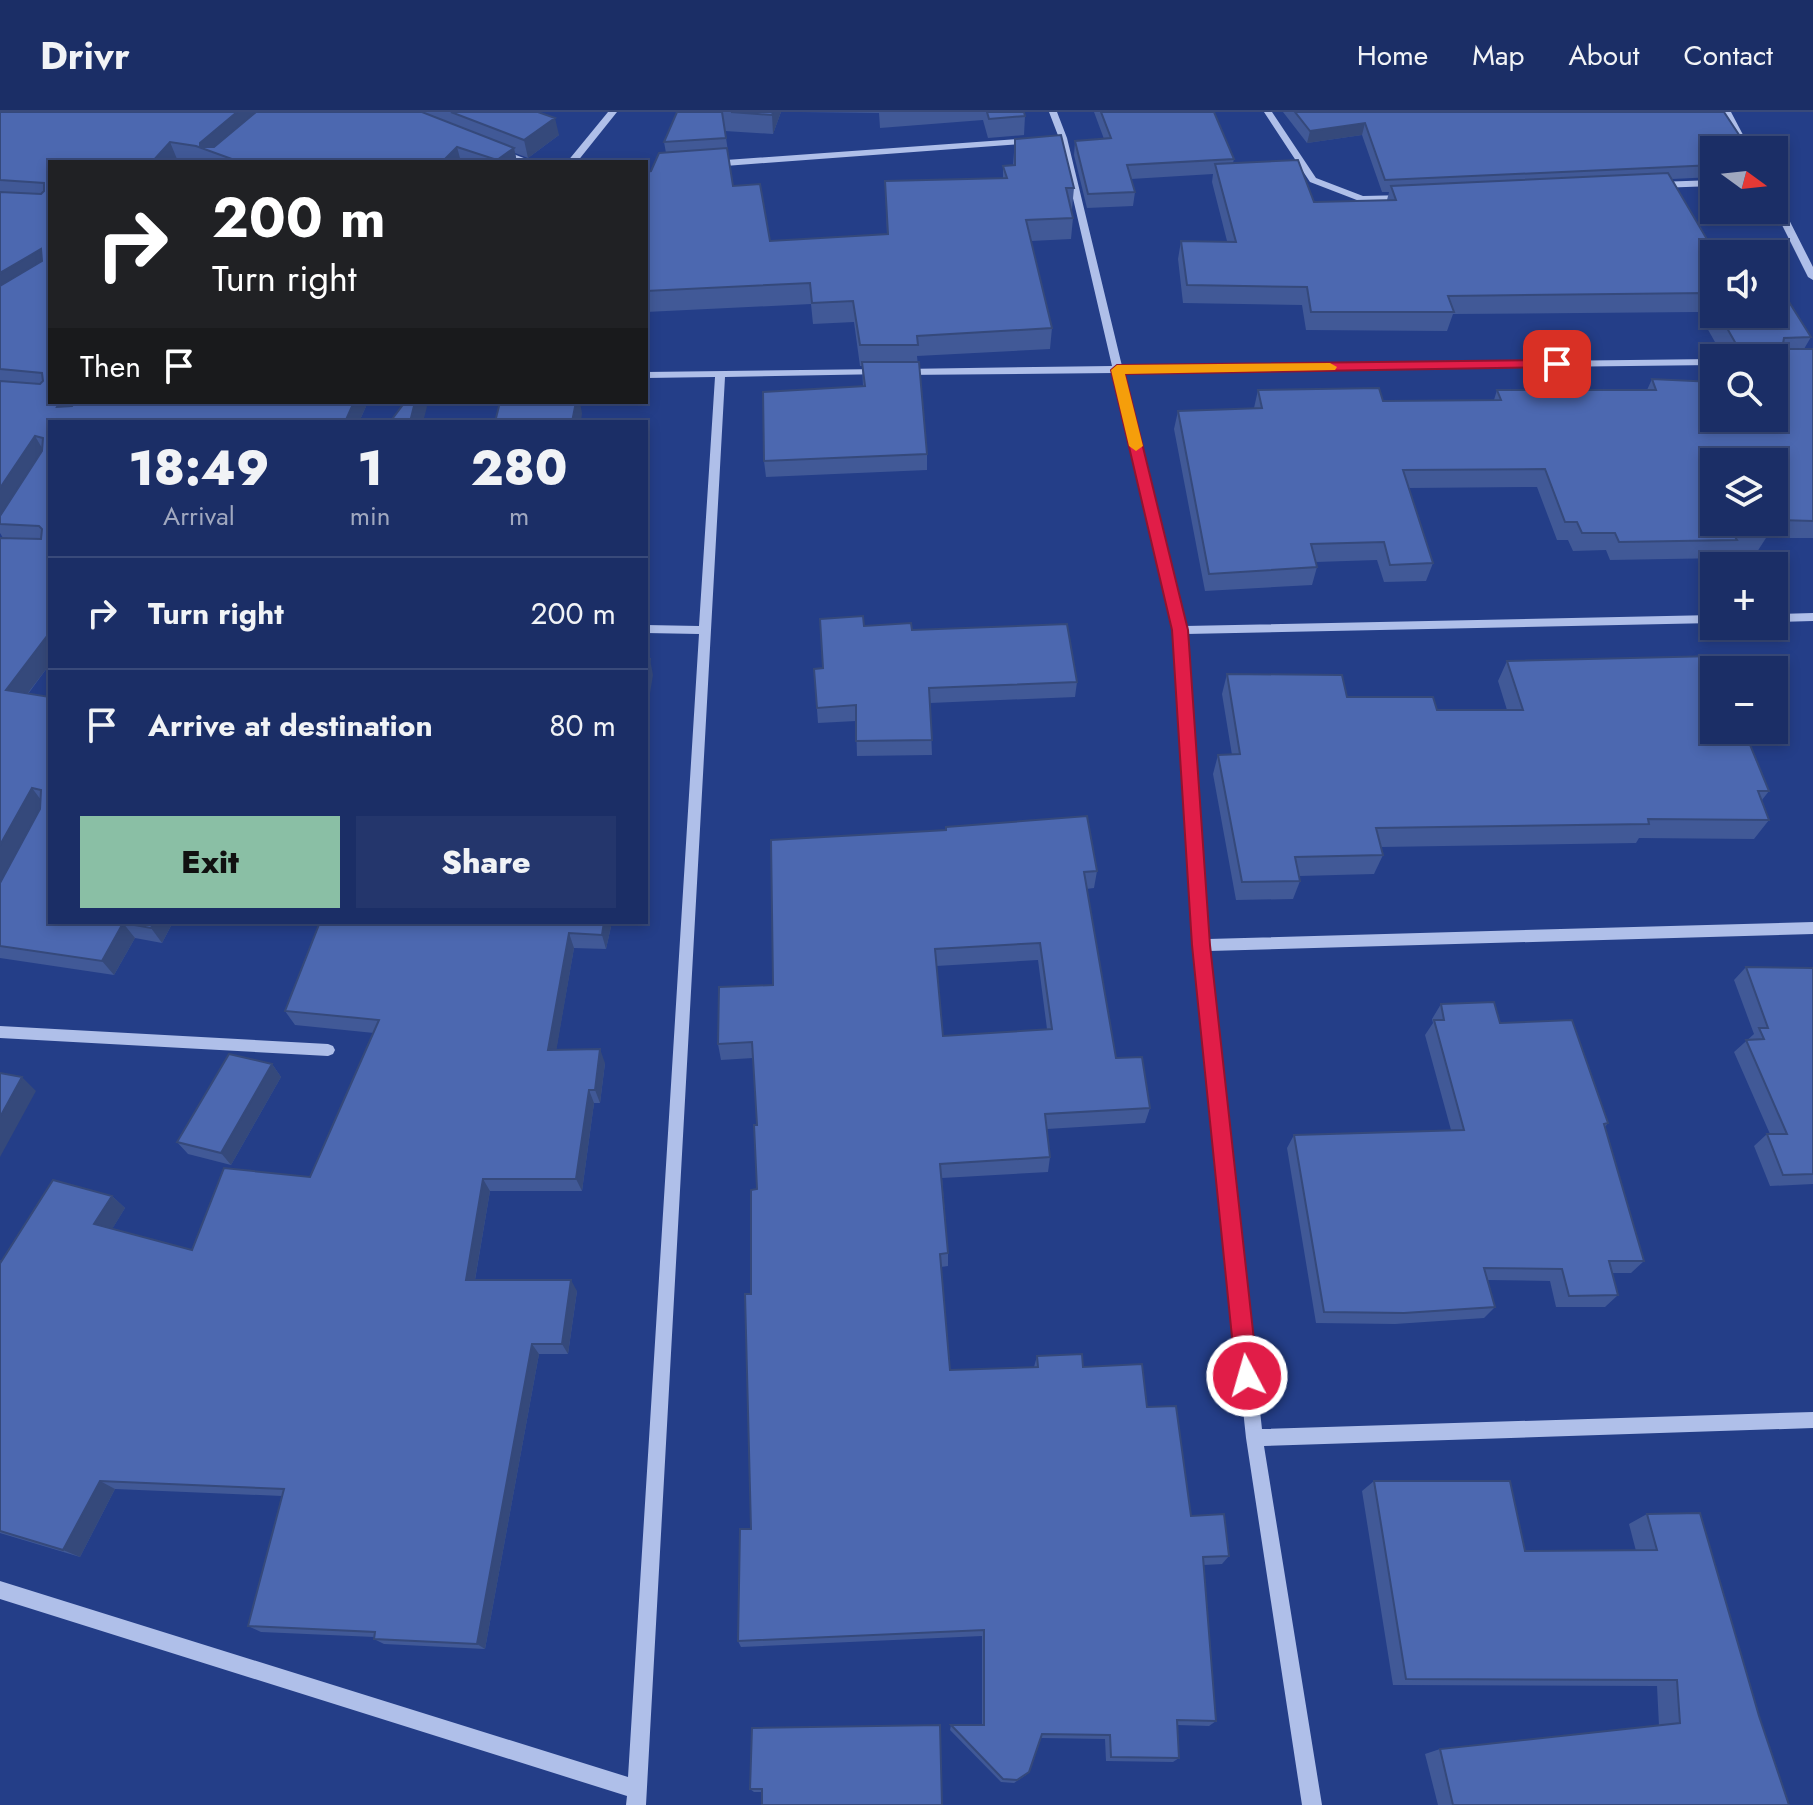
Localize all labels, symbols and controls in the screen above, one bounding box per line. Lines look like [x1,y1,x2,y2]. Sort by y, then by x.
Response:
text: Drivr [40,28,130,83]
text: Home [1357,35,1428,76]
text: Map [1472,35,1524,76]
text: About [1568,35,1640,76]
text: Contact [1684,35,1773,76]
north arrow [1700,136,1788,224]
map controls [1700,136,1788,744]
text: 200 m [212,177,386,258]
icon: right [80,192,184,296]
button: sound [1700,240,1788,328]
text: Turn right [212,252,357,304]
pin [1523,330,1591,398]
icon: arrive [1535,342,1579,386]
icon: arrive [157,344,201,388]
button: search [1700,344,1788,432]
text: Then [80,345,141,388]
text: 18:49 [128,434,269,503]
text: 1 [357,434,383,503]
text: 280 [471,434,568,503]
button: layers [1700,448,1788,536]
text: Arrival [163,497,235,535]
text: min [350,497,390,535]
text: m [509,497,529,535]
button: + [1700,552,1788,640]
icon: right [80,591,124,635]
text: Turn right [148,592,284,635]
text: 200 m [531,592,616,635]
button: − [1700,656,1788,744]
icon: arrive [80,703,124,747]
text: Arrive at destination [148,704,433,747]
text: 80 m [549,704,616,747]
button: Exit [80,816,340,908]
button: Share [356,816,616,908]
position arrow [1205,1334,1289,1418]

